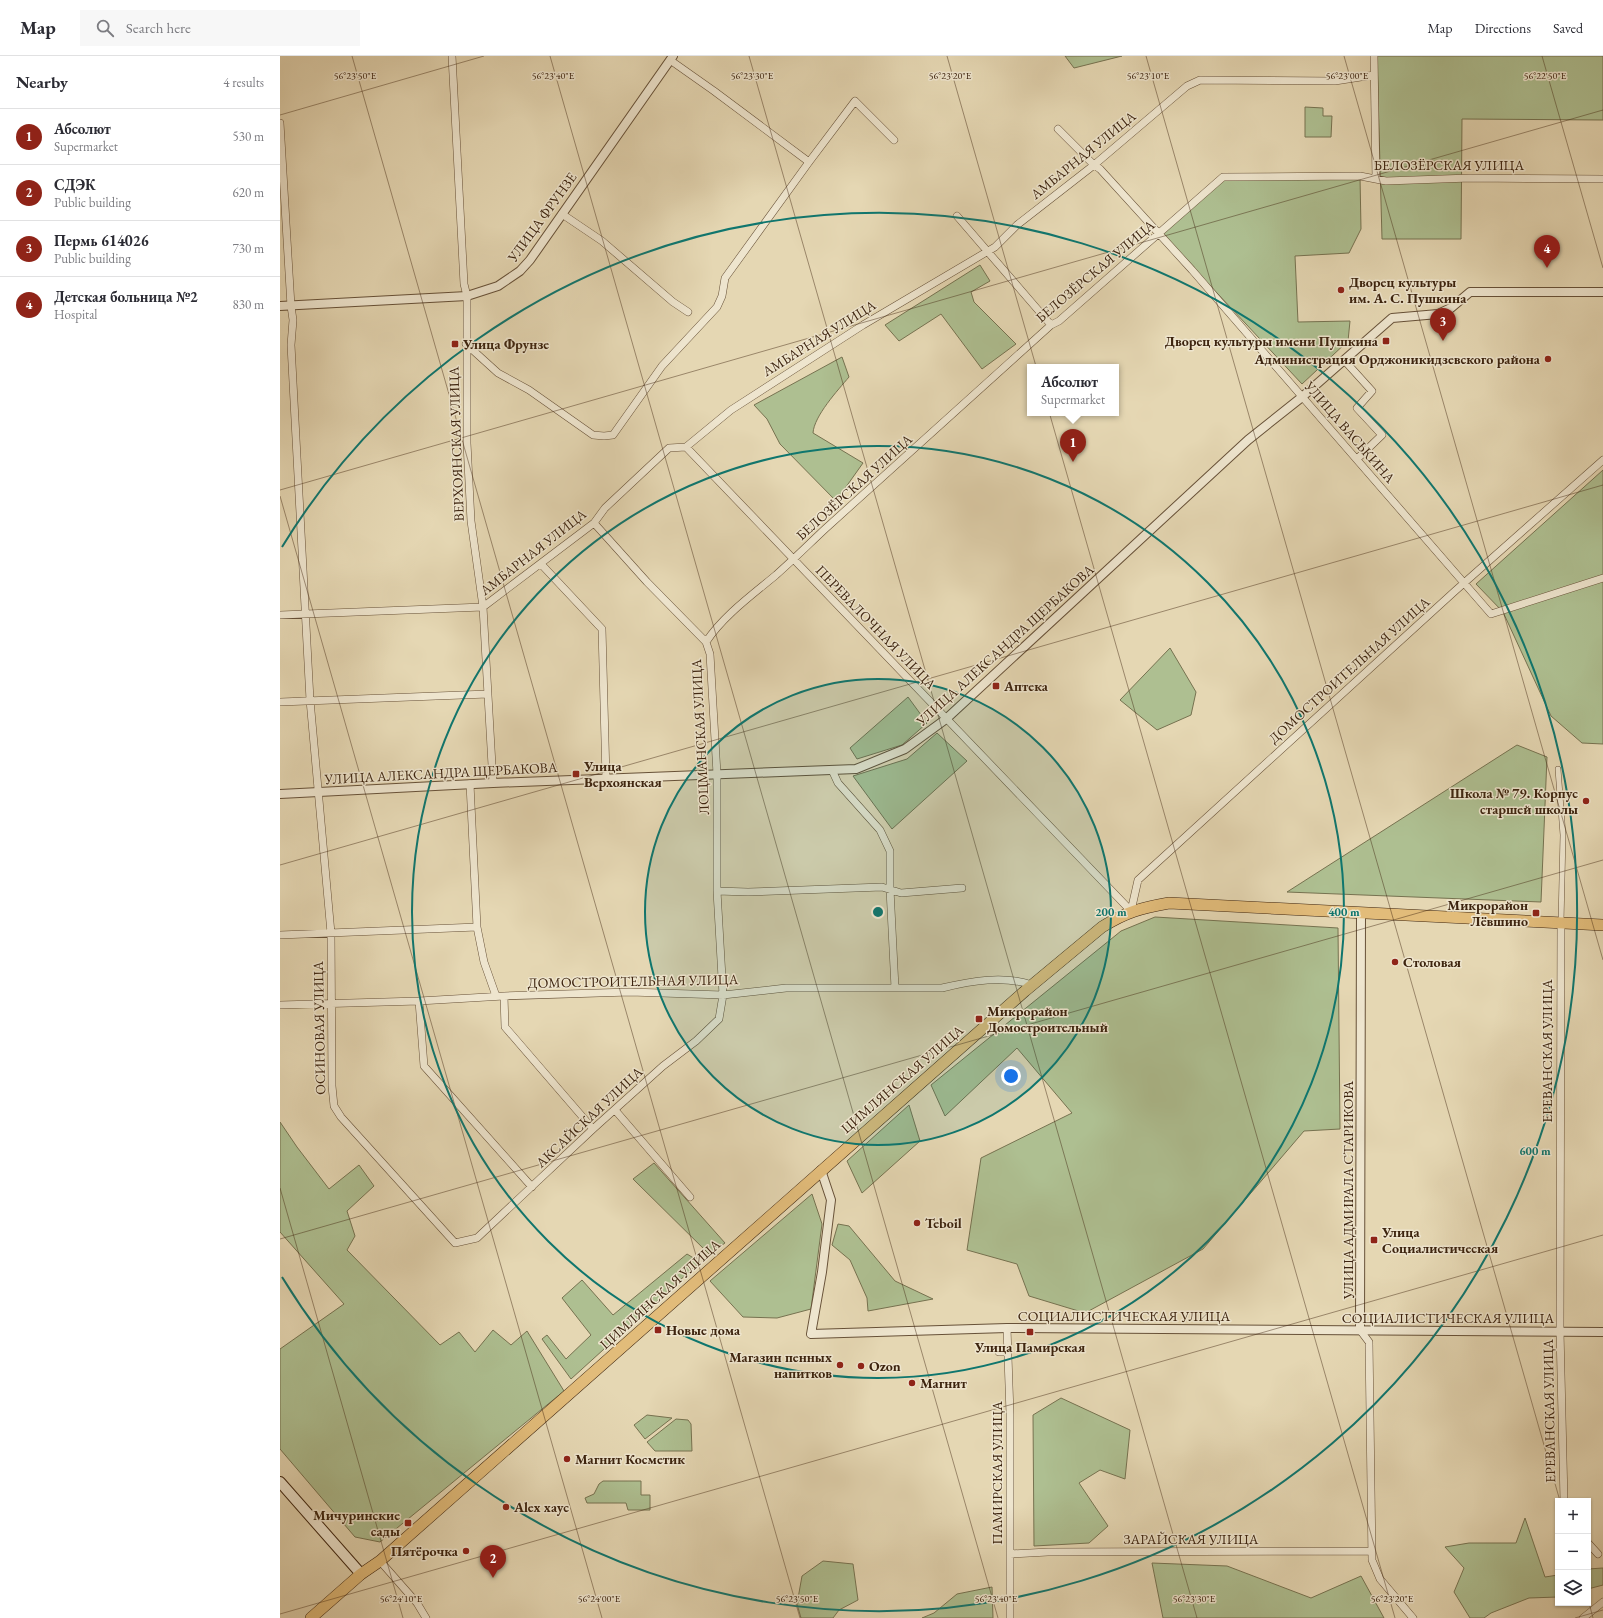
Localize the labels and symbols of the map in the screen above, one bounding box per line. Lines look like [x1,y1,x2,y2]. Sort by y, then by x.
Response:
text: 56°23'50"E [334,69,377,82]
text: 56°23'40"E [532,69,575,82]
text: 56°23'30"E [731,69,774,82]
text: 56°23'20"E [929,69,972,82]
text: 56°23'10"E [1127,69,1170,82]
text: 56°23'00"E [1326,69,1369,82]
text: 56°22'50"E [1524,69,1567,82]
street label: АМБАРНАЯ УЛИЦА [1026,107,1140,204]
street label: БЕЛОЗЁРСКАЯ УЛИЦА [1374,156,1524,174]
street label: УЛИЦА ФРУНЗЕ [503,169,581,266]
street label: БЕЛОЗЁРСКАЯ УЛИЦА [1032,216,1159,326]
pin: 4 [1534,235,1560,268]
place label: Дворец культуры им. А. С. Пушкина [1349,273,1467,307]
marker: Дворец культуры им. А. С. Пушкина [1336,285,1346,295]
street label: АМБАРНАЯ УЛИЦА [758,296,879,381]
pin: 3 [1430,308,1456,341]
place label: Дворец культуры имени Пушкина [1165,332,1379,350]
place label: Улица Фрунзе [462,335,549,353]
marker: Дворец культуры имени Пушкина [1381,336,1391,346]
marker: Улица Фрунзе [450,339,460,349]
place label: Администрация Орджоникидзевского района [1253,350,1541,368]
marker: Администрация Орджоникидзевского района [1543,354,1553,364]
street label: ВЕРХОЯНСКАЯ УЛИЦА [444,366,468,522]
street label: УЛИЦА ВАСЬКИНА [1300,377,1399,487]
pin: 1 [1060,429,1086,462]
street label: БЕЛОЗЁРСКАЯ УЛИЦА [792,430,916,544]
street label: АМБАРНАЯ УЛИЦА [475,505,590,600]
street label: УЛИЦА АЛЕКСАНДРА ЩЕРБАКОВА [912,560,1098,730]
street label: ПЕРЕВАЛОЧНАЯ УЛИЦА [812,561,940,693]
street label: ДОМОСТРОИТЕЛЬНАЯ УЛИЦА [1265,593,1434,747]
street label: ЛОЦМАНСКАЯ УЛИЦА [687,658,713,815]
place label: Аптека [1003,677,1049,695]
marker: Аптека [991,681,1001,691]
place label: Улица Верхоянская [583,757,662,791]
street label: УЛИЦА АЛЕКСАНДРА ЩЕРБАКОВА [323,758,558,788]
marker: Улица Верхоянская [571,769,581,779]
place label: Школа № 79. Корпус старшей школы [1450,784,1578,818]
marker: Школа № 79. Корпус старшей школы [1581,796,1591,806]
place label: Микрорайон Лёвшино [1447,896,1528,930]
text: 200 m [1095,904,1127,920]
text: 400 m [1328,904,1360,920]
centre of rings [871,905,885,919]
marker: Микрорайон Лёвшино [1531,908,1541,918]
place label: Столовая [1403,953,1462,971]
marker: Столовая [1390,957,1400,967]
street label: ОСИНОВАЯ УЛИЦА [309,961,329,1095]
street label: ДОМОСТРОИТЕЛЬНАЯ УЛИЦА [528,970,739,992]
street label: ЕРЕВАНСКАЯ УЛИЦА [1538,979,1556,1123]
place label: Микрорайон Домостроительный [987,1002,1108,1036]
marker: Микрорайон Домостроительный [974,1014,984,1024]
street label: ЦИМЛЯНСКАЯ УЛИЦА [837,1021,967,1137]
street label: АКСАЙСКАЯ УЛИЦА [531,1062,647,1172]
your location [1001,1066,1021,1086]
street label: УЛИЦА АДМИРАЛА СТАРИКОВА [1339,1080,1357,1300]
text: 600 m [1519,1143,1551,1159]
place label: Teboil [925,1214,962,1232]
marker: Teboil [912,1218,922,1228]
place label: Улица Социалистическая [1381,1223,1499,1257]
street label: ЦИМЛЯНСКАЯ УЛИЦА [596,1235,724,1353]
marker: Улица Социалистическая [1369,1235,1379,1245]
street label: СОЦИАЛИСТИЧЕСКАЯ УЛИЦА [1018,1307,1230,1325]
street label: СОЦИАЛИСТИЧЕСКАЯ УЛИЦА [1342,1309,1554,1327]
place label: Новые дома [666,1321,741,1339]
marker: Новые дома [653,1325,663,1335]
marker: Улица Памирская [1025,1327,1035,1337]
place label: Улица Памирская [974,1338,1086,1356]
street label: ЕРЕВАНСКАЯ УЛИЦА [1539,1339,1559,1483]
place label: Магазин пенных напитков [729,1348,832,1382]
place label: Ozon [869,1357,901,1375]
marker: Магазин пенных напитков [835,1360,845,1370]
marker: Ozon [856,1361,866,1371]
place label: Магнит [920,1374,968,1392]
marker: Магнит [907,1378,917,1388]
street label: ПАМИРСКАЯ УЛИЦА [988,1401,1006,1545]
place label: Магнит Косметик [575,1450,685,1468]
marker: Магнит Косметик [562,1454,572,1464]
place label: Alex хаус [513,1498,569,1516]
marker: Alex хаус [501,1502,511,1512]
place label: Мичуринские сады [313,1506,400,1540]
marker: Мичуринские сады [403,1518,413,1528]
street label: ЗАРАЙСКАЯ УЛИЦА [1123,1530,1259,1548]
place label: Пятёрочка [391,1542,459,1560]
pin: 2 [480,1545,506,1578]
marker: Пятёрочка [461,1546,471,1556]
text: 56°24'10"E [380,1592,423,1605]
text: 56°24'00"E [578,1592,621,1605]
text: 56°23'50"E [776,1592,819,1605]
text: 56°23'40"E [975,1592,1018,1605]
text: 56°23'30"E [1173,1592,1216,1605]
text: 56°23'20"E [1371,1592,1414,1605]

